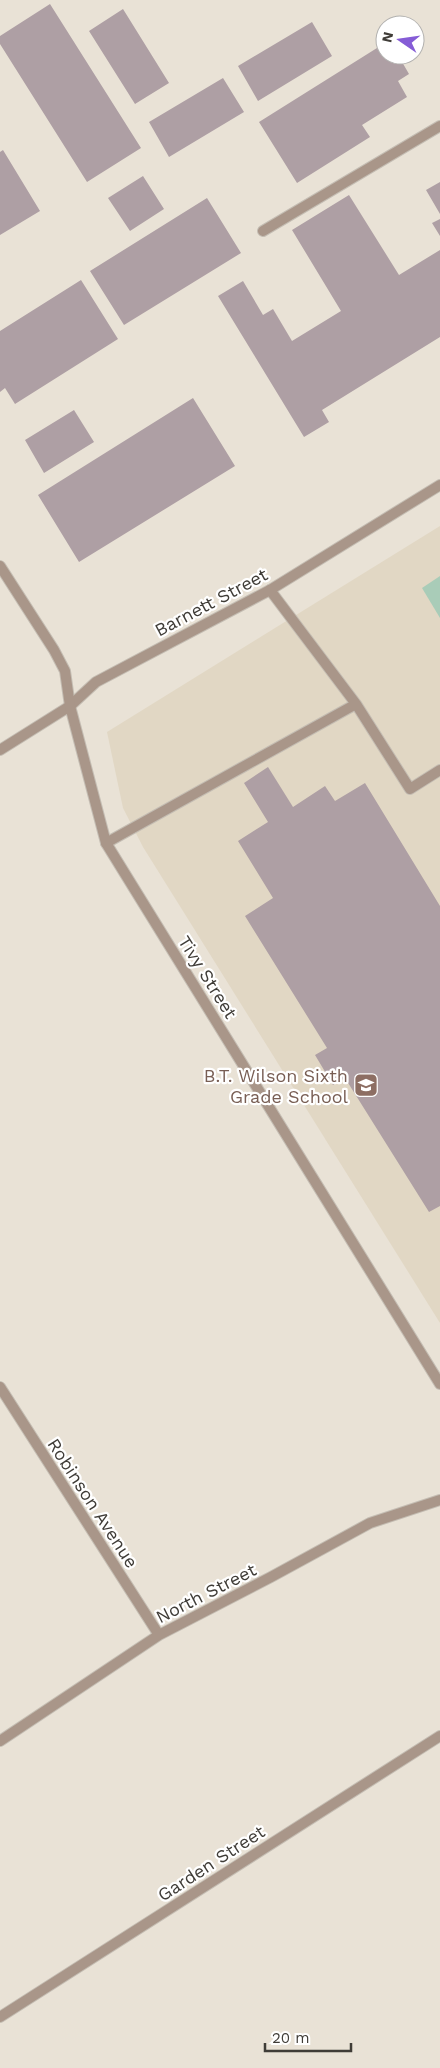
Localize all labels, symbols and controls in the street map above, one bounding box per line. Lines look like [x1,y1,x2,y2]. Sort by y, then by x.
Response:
north arrow [375,15,425,65]
text: N [378,30,396,44]
street label: Barnett Street [151,563,271,641]
street label: Tivy Street [174,932,242,1023]
place label: B.T. Wilson Sixth Grade School [204,1065,348,1107]
school or university icon: B.T. Wilson Sixth Grade School [353,1072,379,1098]
street label: Robinson Avenue [43,1434,143,1572]
street label: North Street [152,1559,260,1627]
street label: Garden Street [154,1820,269,1905]
scale bar [265,2020,351,2052]
text: 20 m [272,2029,310,2047]

